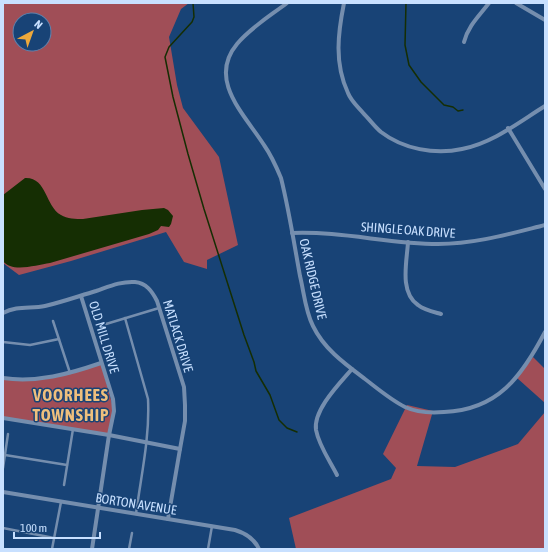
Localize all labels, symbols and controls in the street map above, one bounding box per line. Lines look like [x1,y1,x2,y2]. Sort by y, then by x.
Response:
north arrow [12,12,52,52]
text: N [32,18,45,31]
street label: SHINGLE OAK DRIVE [360,219,456,241]
street label: OAK RIDGE DRIVE [296,237,330,321]
street label: MATLACK DRIVE [160,298,196,374]
street label: OLD MILL DRIVE [86,299,122,375]
district label: VOORHEES TOWNSHIP [32,385,109,425]
street label: BORTON AVENUE [95,490,178,518]
scale bar [14,514,100,540]
text: 100 m [20,521,47,535]

